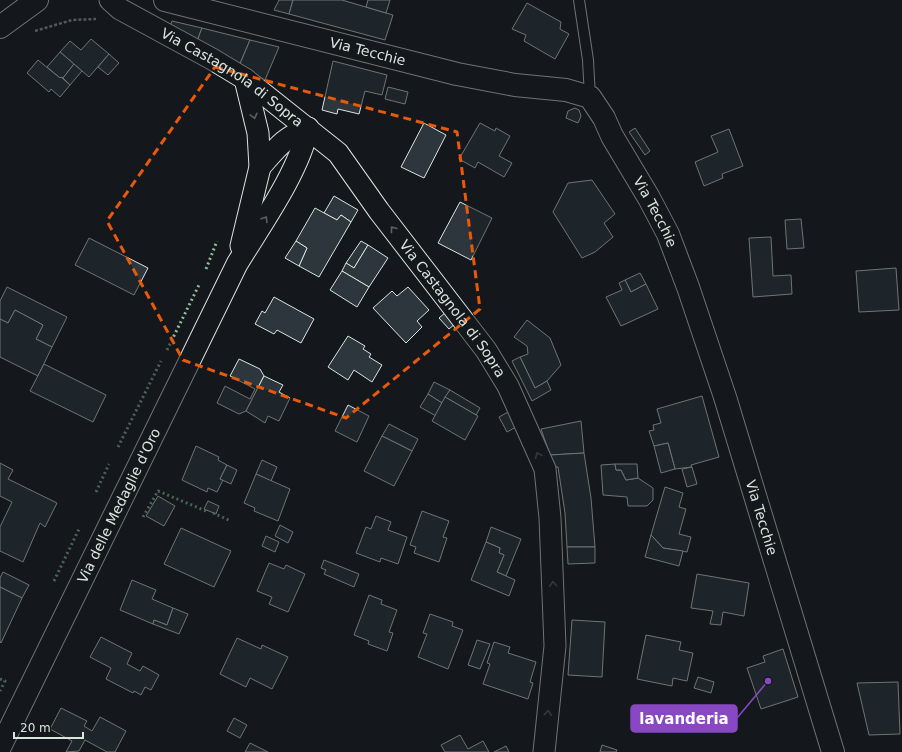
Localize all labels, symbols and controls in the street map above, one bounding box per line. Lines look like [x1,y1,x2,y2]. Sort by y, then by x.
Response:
street label: Via Castagnola di Sopra [158,25,306,130]
street label: Via Tecchie [328,34,407,69]
one-way arrow [250,113,258,120]
street label: Via Tecchie [630,174,680,250]
one-way arrow [260,216,267,223]
one-way arrow [391,227,398,234]
street label: Via Castagnola di Sopra [396,237,509,380]
street label: Via delle Medaglie d'Oro [74,425,163,586]
one-way arrow [535,452,543,459]
street label: Via Tecchie [743,478,781,557]
one-way arrow [548,581,557,587]
callout: lavanderia [631,705,737,732]
one-way arrow [544,710,553,716]
text: lavanderia [639,710,729,728]
scale bar [14,714,83,740]
text: 20 m [20,721,51,735]

